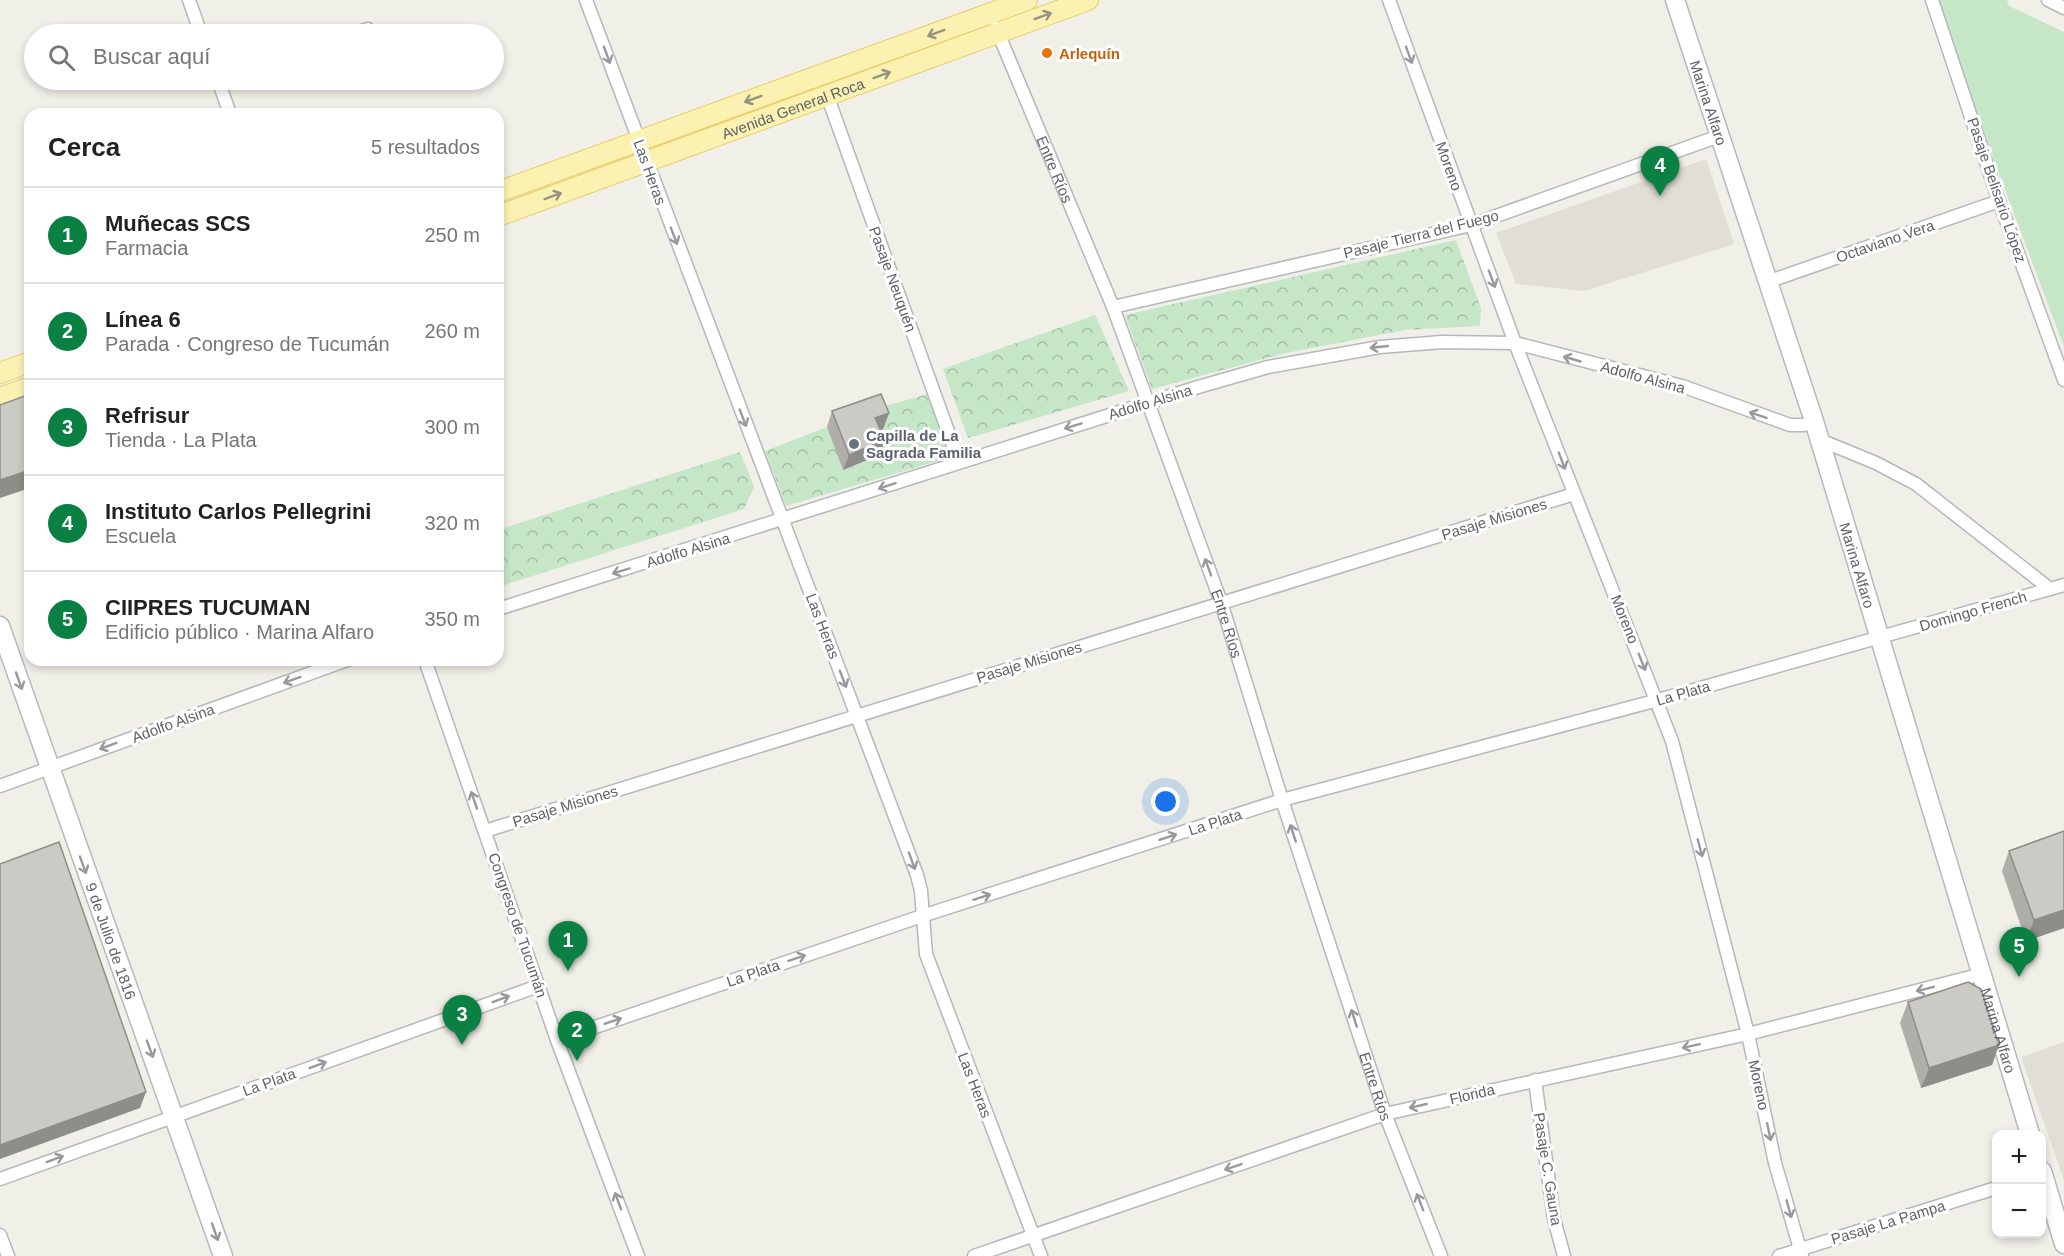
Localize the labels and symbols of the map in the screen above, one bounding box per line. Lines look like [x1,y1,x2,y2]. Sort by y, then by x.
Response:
one-way arrow [1033,10,1052,21]
one-way arrow [927,28,946,39]
one-way arrow [602,45,613,64]
place label: Arlequín [1059,45,1120,62]
one-way arrow [1404,45,1415,64]
marker: Arlequín [1040,46,1054,60]
street label: Marina Alfaro [1687,58,1731,147]
one-way arrow [872,69,890,80]
street label: Avenida General Roca [719,74,867,142]
one-way arrow [744,95,762,106]
street label: Pasaje Belisario López [1964,115,2030,265]
street label: Entre Ríos [1034,133,1077,205]
street label: Las Heras [630,137,670,207]
street label: Moreno [1432,139,1466,193]
pin: 4 [1640,146,1680,196]
one-way arrow [543,189,562,200]
street label: Pasaje Tierra del Fuego [1342,206,1500,262]
street label: Octaviano Vera [1834,216,1937,266]
street label: Pasaje Neuquén [866,224,920,334]
one-way arrow [669,226,680,245]
one-way arrow [1487,270,1498,288]
one-way arrow [1370,342,1390,353]
one-way arrow [1563,353,1582,364]
street label: Adolfo Alsina [1599,358,1688,397]
street label: Adolfo Alsina [1106,381,1195,423]
one-way arrow [1749,408,1768,419]
one-way arrow [738,409,749,427]
one-way arrow [1064,421,1083,432]
place label: Capilla de La Sagrada Familia [866,427,982,461]
marker: Capilla de La Sagrada Familia [847,437,861,451]
one-way arrow [1557,452,1568,470]
one-way arrow [878,481,897,492]
street label: Pasaje Misiones [1439,495,1549,543]
street label: Marina Alfaro [1837,520,1879,610]
street label: Adolfo Alsina [644,529,733,571]
one-way arrow [1202,558,1213,577]
one-way arrow [612,566,631,577]
street label: Entre Ríos [1209,587,1246,660]
street label: Domingo French [1917,588,2029,634]
street label: Las Heras [803,591,843,661]
street label: Moreno [1608,592,1642,646]
street label: Pasaje Misiones [974,638,1084,686]
one-way arrow [1637,652,1648,671]
one-way arrow [839,669,850,688]
one-way arrow [14,671,25,690]
one-way arrow [283,675,302,686]
street label: La Plata [1654,677,1712,709]
street label: Adolfo Alsina [129,700,217,746]
one-way arrow [99,742,118,753]
street label: Pasaje Misiones [510,782,620,830]
your location [1151,787,1180,816]
one-way arrow [468,791,479,810]
street label: La Plata [1186,805,1244,839]
one-way arrow [1287,824,1298,843]
one-way arrow [1158,831,1177,842]
one-way arrow [1694,838,1706,857]
street label: Congreso de Tucumán [485,850,551,1000]
one-way arrow [907,851,918,870]
one-way arrow [79,855,90,874]
street label: 9 de Julio de 1816 [83,880,140,1002]
one-way arrow [972,890,991,901]
pin: 1 [548,922,588,971]
pin: 5 [2000,928,2038,977]
one-way arrow [787,952,806,963]
street label: La Plata [724,956,782,990]
one-way arrow [1916,983,1935,995]
street label: Marina Alfaro [1978,986,2020,1075]
one-way arrow [491,992,510,1003]
pin: 3 [442,996,482,1045]
one-way arrow [1348,1009,1359,1028]
pin: 2 [558,1012,596,1061]
one-way arrow [603,1015,622,1026]
one-way arrow [145,1039,156,1057]
one-way arrow [1681,1041,1701,1052]
street label: Las Heras [955,1050,995,1120]
street label: Entre Ríos [1357,1050,1395,1123]
one-way arrow [308,1058,327,1069]
street label: Moreno [1745,1058,1773,1112]
street label: La Plata [240,1064,298,1099]
street label: Florida [1448,1080,1497,1107]
one-way arrow [1409,1101,1428,1113]
street label: Pasaje C. Gauna [1531,1111,1565,1227]
one-way arrow [1763,1122,1775,1141]
one-way arrow [45,1152,64,1163]
one-way arrow [1224,1162,1243,1173]
one-way arrow [611,1192,622,1211]
one-way arrow [1414,1193,1425,1211]
street label: Pasaje La Pampa [1829,1196,1948,1247]
one-way arrow [1784,1200,1795,1219]
one-way arrow [210,1222,221,1241]

